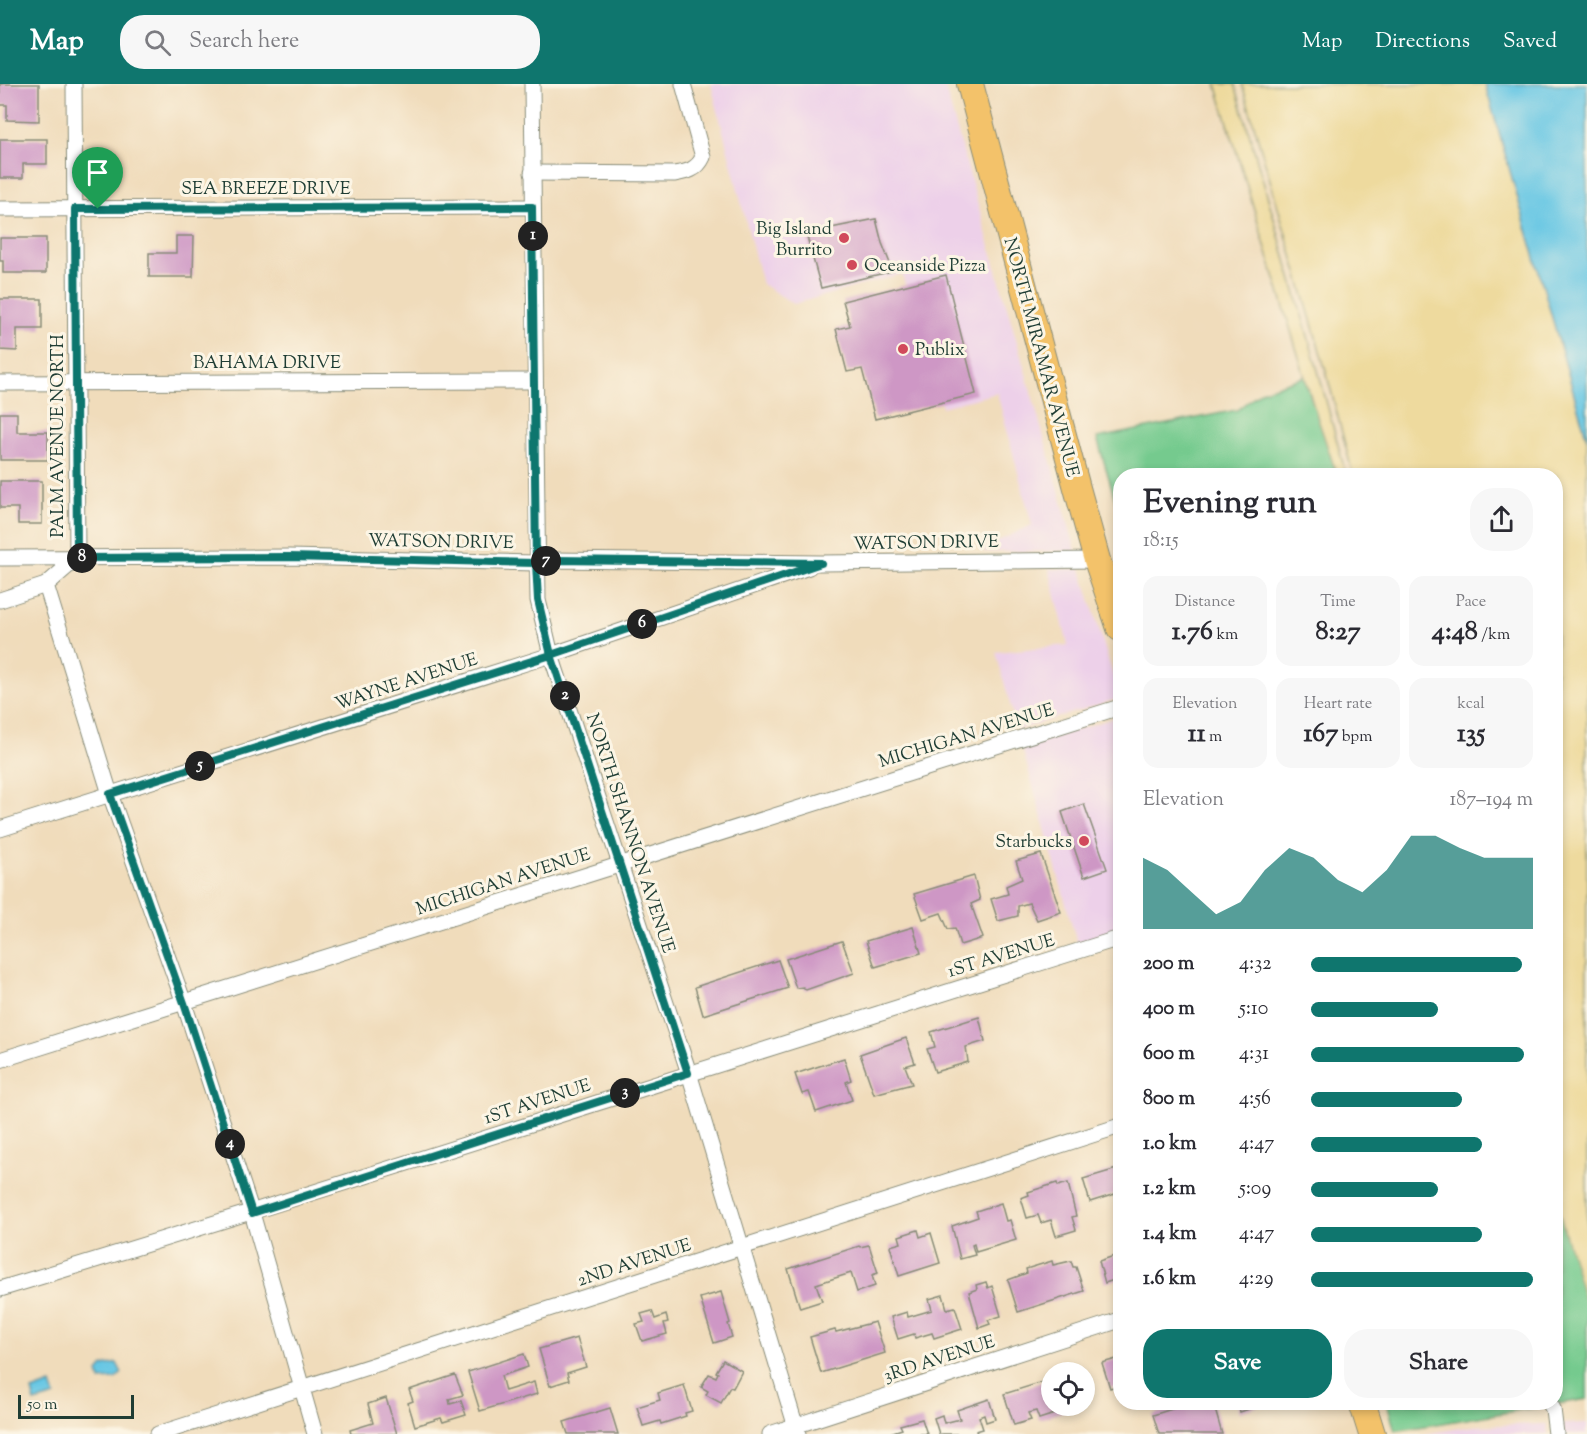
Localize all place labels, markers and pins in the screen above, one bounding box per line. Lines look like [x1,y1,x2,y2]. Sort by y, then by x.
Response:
pin [72,147,123,209]
place label: Big Island Burrito [756,217,832,264]
pin: 1 [518,221,548,251]
marker: Big Island Burrito [837,231,851,245]
place label: Oceanside Pizza [864,254,986,280]
marker: Oceanside Pizza [845,258,859,272]
place label: Publix [915,338,965,364]
marker: Publix [896,342,910,356]
pin: 8 [67,543,97,573]
pin: 7 [531,546,561,576]
pin: 6 [627,609,657,639]
pin: 2 [550,681,580,711]
pin: 5 [185,751,215,781]
place label: Starbucks [995,830,1072,856]
marker: Starbucks [1077,834,1091,848]
pin: 3 [610,1078,640,1108]
pin: 4 [215,1129,245,1159]

